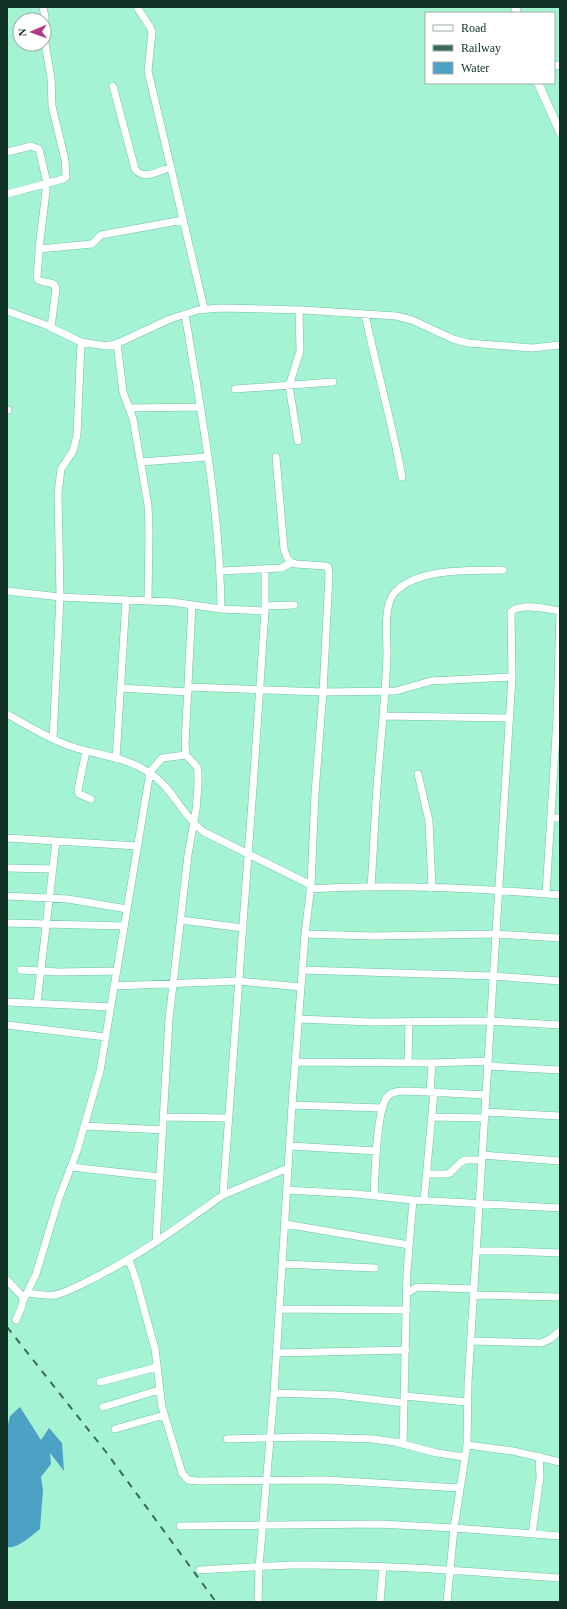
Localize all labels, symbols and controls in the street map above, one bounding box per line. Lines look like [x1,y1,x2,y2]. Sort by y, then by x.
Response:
north arrow [12,12,52,52]
legend [425,12,555,84]
text: Road [461,21,486,35]
text: N [16,28,28,37]
text: Railway [461,41,501,55]
text: Water [461,61,489,75]

